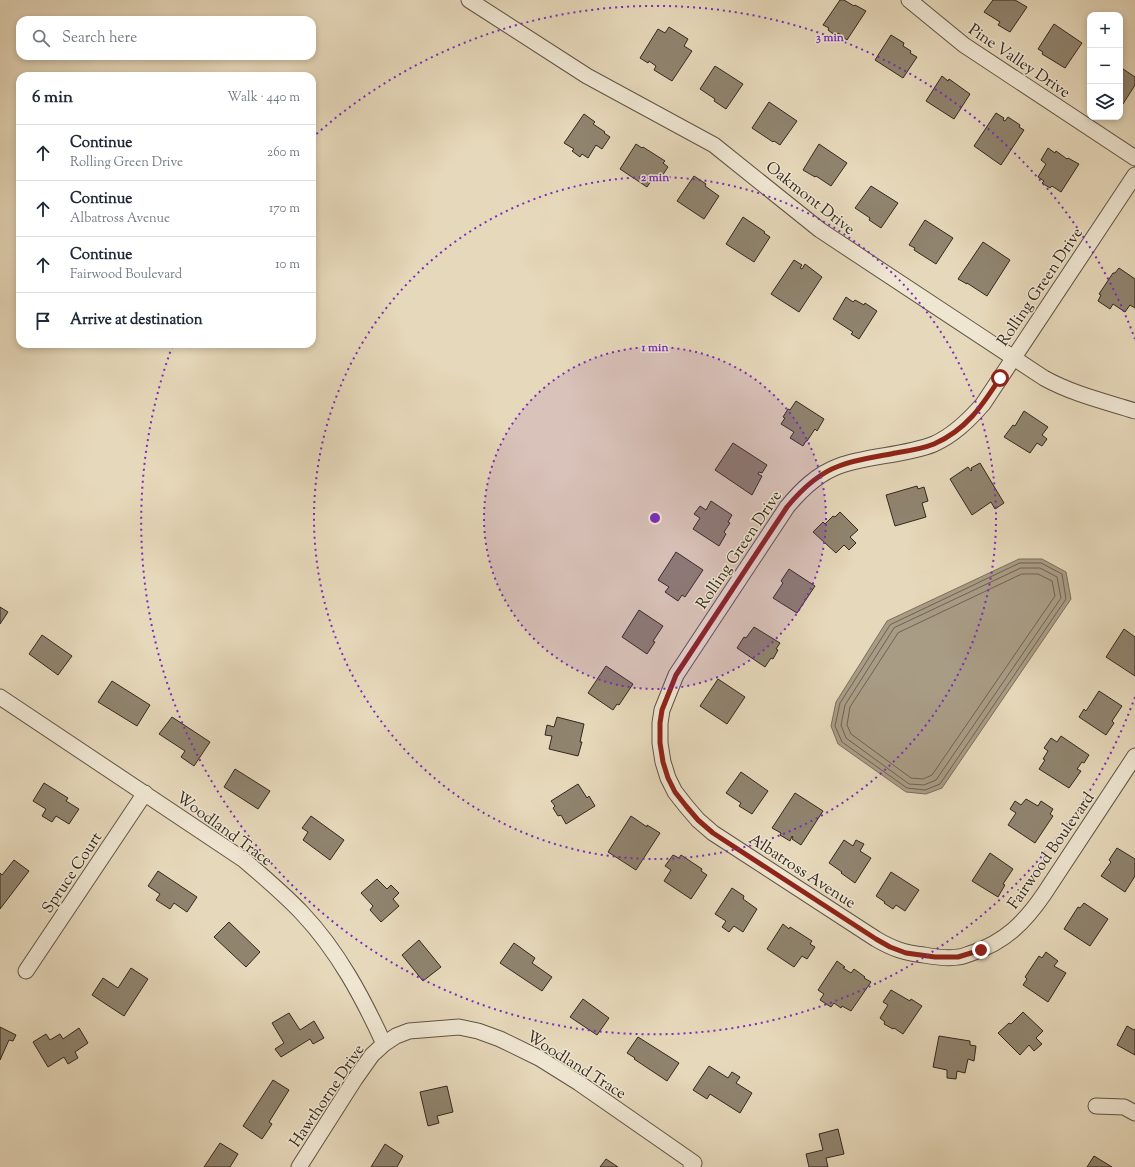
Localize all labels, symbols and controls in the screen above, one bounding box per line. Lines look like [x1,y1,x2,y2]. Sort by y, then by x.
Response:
map controls [1087,12,1123,120]
button: + [1087,12,1123,48]
search box [16,16,316,60]
street label: Pine Valley Drive [963,19,1074,105]
icon: search [30,27,52,49]
text: Search here [62,28,137,49]
text: 3 min [816,29,845,47]
button: − [1087,48,1123,84]
button: layers [1087,84,1123,120]
text: 6 min [32,86,73,110]
text: Walk · 440 m [227,89,300,107]
text: Continue [70,133,132,154]
icon: ahead [32,142,54,164]
text: 260 m [267,144,300,162]
text: Rolling Green Drive [70,154,183,172]
street label: Oakmont Drive [760,157,859,241]
text: 2 min [641,169,670,187]
text: Continue [70,189,132,210]
icon: ahead [32,198,54,220]
text: 170 m [269,200,300,218]
text: Albatross Avenue [70,210,170,228]
street label: Rolling Green Drive [993,223,1089,351]
text: Continue [70,245,132,266]
icon: ahead [32,254,54,276]
text: 10 m [275,256,300,274]
text: Fairwood Boulevard [70,266,182,284]
icon: arrive [32,310,54,332]
text: Arrive at destination [70,310,203,331]
text: 1 min [640,339,669,357]
route start [991,369,1009,387]
street label: Rolling Green Drive [692,486,788,614]
centre of rings [648,511,662,525]
street label: Woodland Trace [171,787,276,873]
street label: Fairwood Boulevard [1003,788,1101,915]
street label: Spruce Court [37,828,109,919]
street label: Albatross Avenue [744,829,860,915]
route end [972,941,990,959]
street label: Woodland Trace [521,1026,630,1106]
street label: Hawthorne Drive [285,1040,371,1153]

